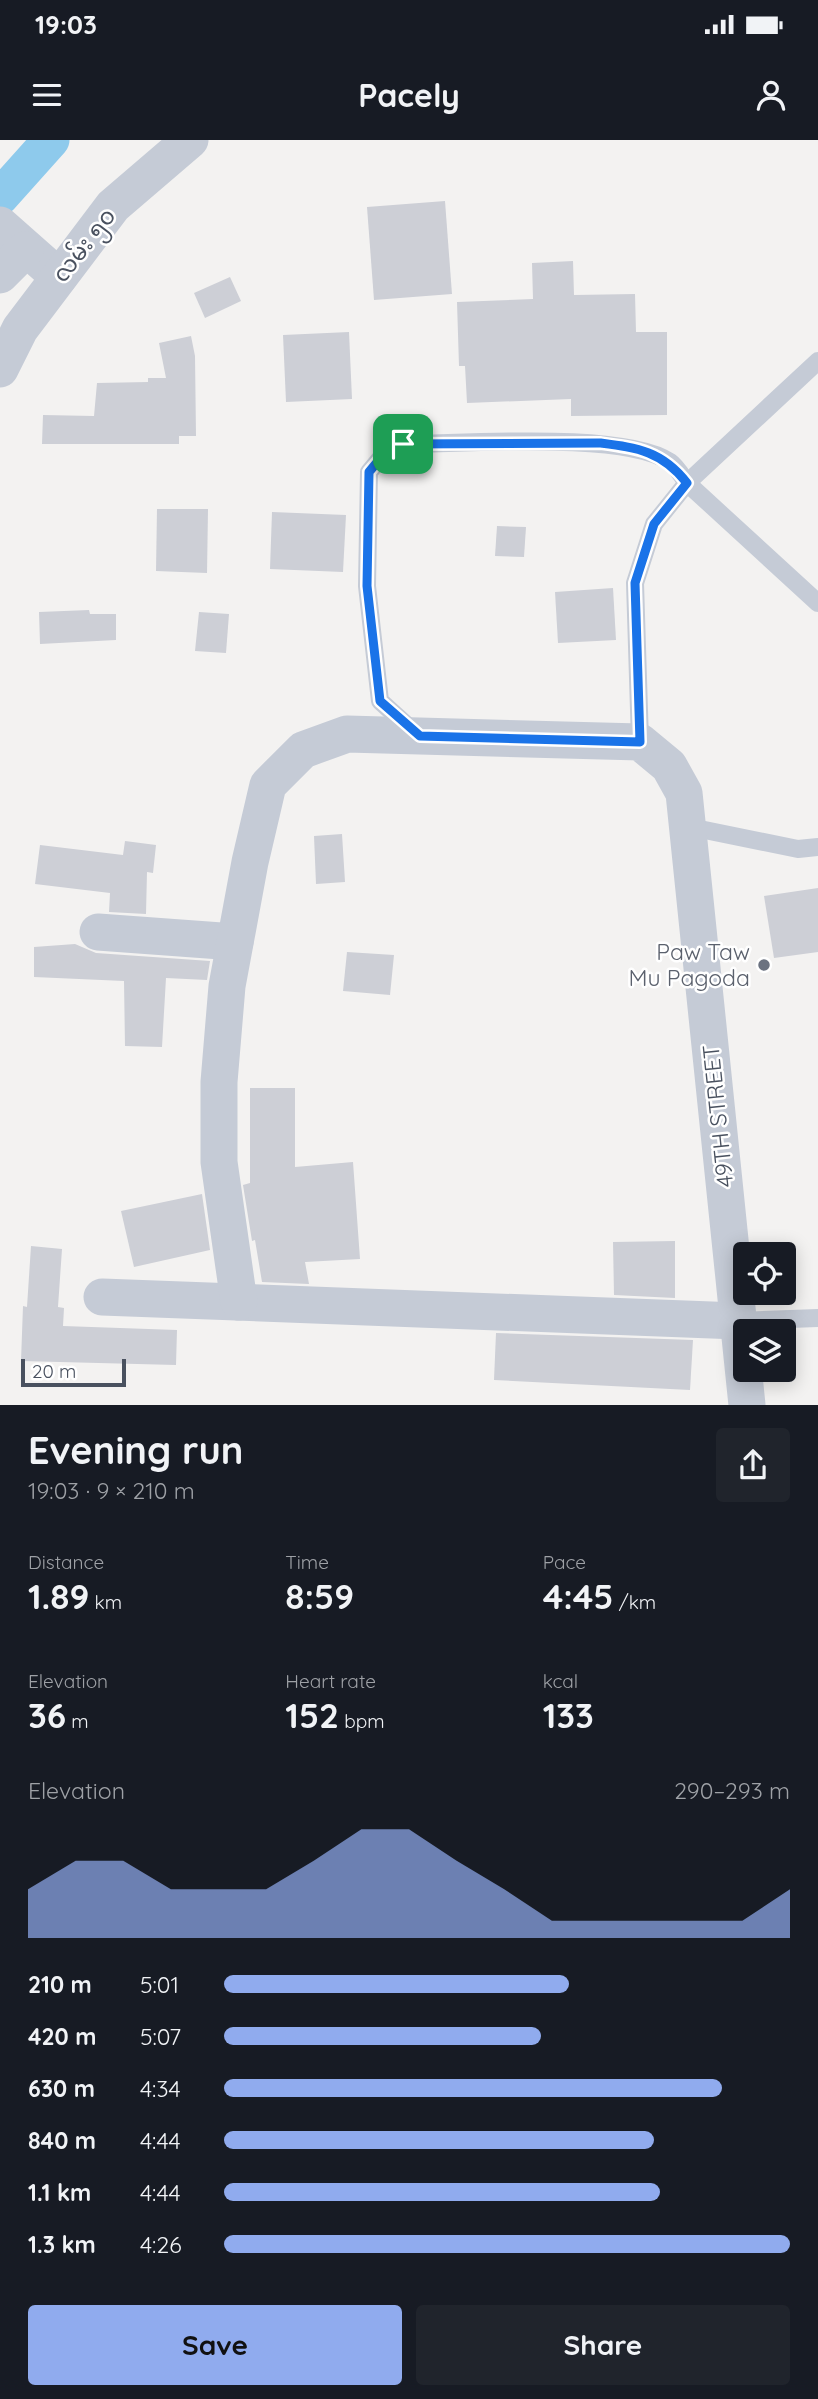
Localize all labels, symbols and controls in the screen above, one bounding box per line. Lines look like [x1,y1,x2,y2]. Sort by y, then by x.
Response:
text: 19:03 [35,8,97,41]
text: Pacely [358,75,460,115]
icon: menu [28,76,66,114]
icon: person [752,76,790,114]
street label: လမ်း ၅၀ [45,201,126,291]
pin [373,414,433,474]
icon: arrive [384,425,422,463]
place label: Paw Taw Mu Pagoda [628,937,750,992]
marker: Paw Taw Mu Pagoda [756,957,772,973]
street label: 49TH STREET [696,1043,739,1189]
map controls [733,1242,796,1382]
button: locate [733,1242,796,1305]
button: layers [733,1319,796,1382]
scale bar [21,1356,126,1388]
text: 20 m [32,1359,76,1383]
text: Evening run [28,1426,243,1474]
button: share [716,1428,790,1502]
text: 19:03 · 9 × 210 m [28,1476,195,1505]
text: Distance [28,1550,104,1574]
text: Time [285,1550,329,1574]
text: Pace [543,1550,586,1574]
text: 1.89 [28,1574,89,1618]
text: 8:59 [285,1574,354,1618]
text: 4:45 [543,1574,614,1618]
text: km [89,1590,122,1614]
text: /km [614,1590,656,1614]
text: Elevation [28,1669,108,1693]
text: Heart rate [285,1669,376,1693]
text: kcal [543,1669,578,1693]
text: 36 [28,1693,66,1737]
text: 152 [285,1693,339,1737]
text: 133 [543,1693,594,1737]
text: m [66,1709,89,1733]
text: bpm [339,1709,385,1733]
text: Elevation [28,1776,125,1805]
text: 290–293 m [674,1776,790,1805]
text: 210 m [28,1970,92,1999]
text: 5:01 [140,1970,179,1999]
text: 420 m [28,2022,96,2051]
text: 5:07 [140,2022,181,2051]
text: 630 m [28,2074,95,2103]
text: 4:34 [140,2074,181,2103]
text: 840 m [28,2126,96,2155]
text: 4:44 [140,2126,181,2155]
text: 1.1 km [28,2178,91,2207]
text: 4:44 [140,2178,181,2207]
text: 1.3 km [28,2230,96,2259]
text: 4:26 [140,2230,182,2259]
button: Save [28,2305,402,2385]
button: Share [416,2305,790,2385]

